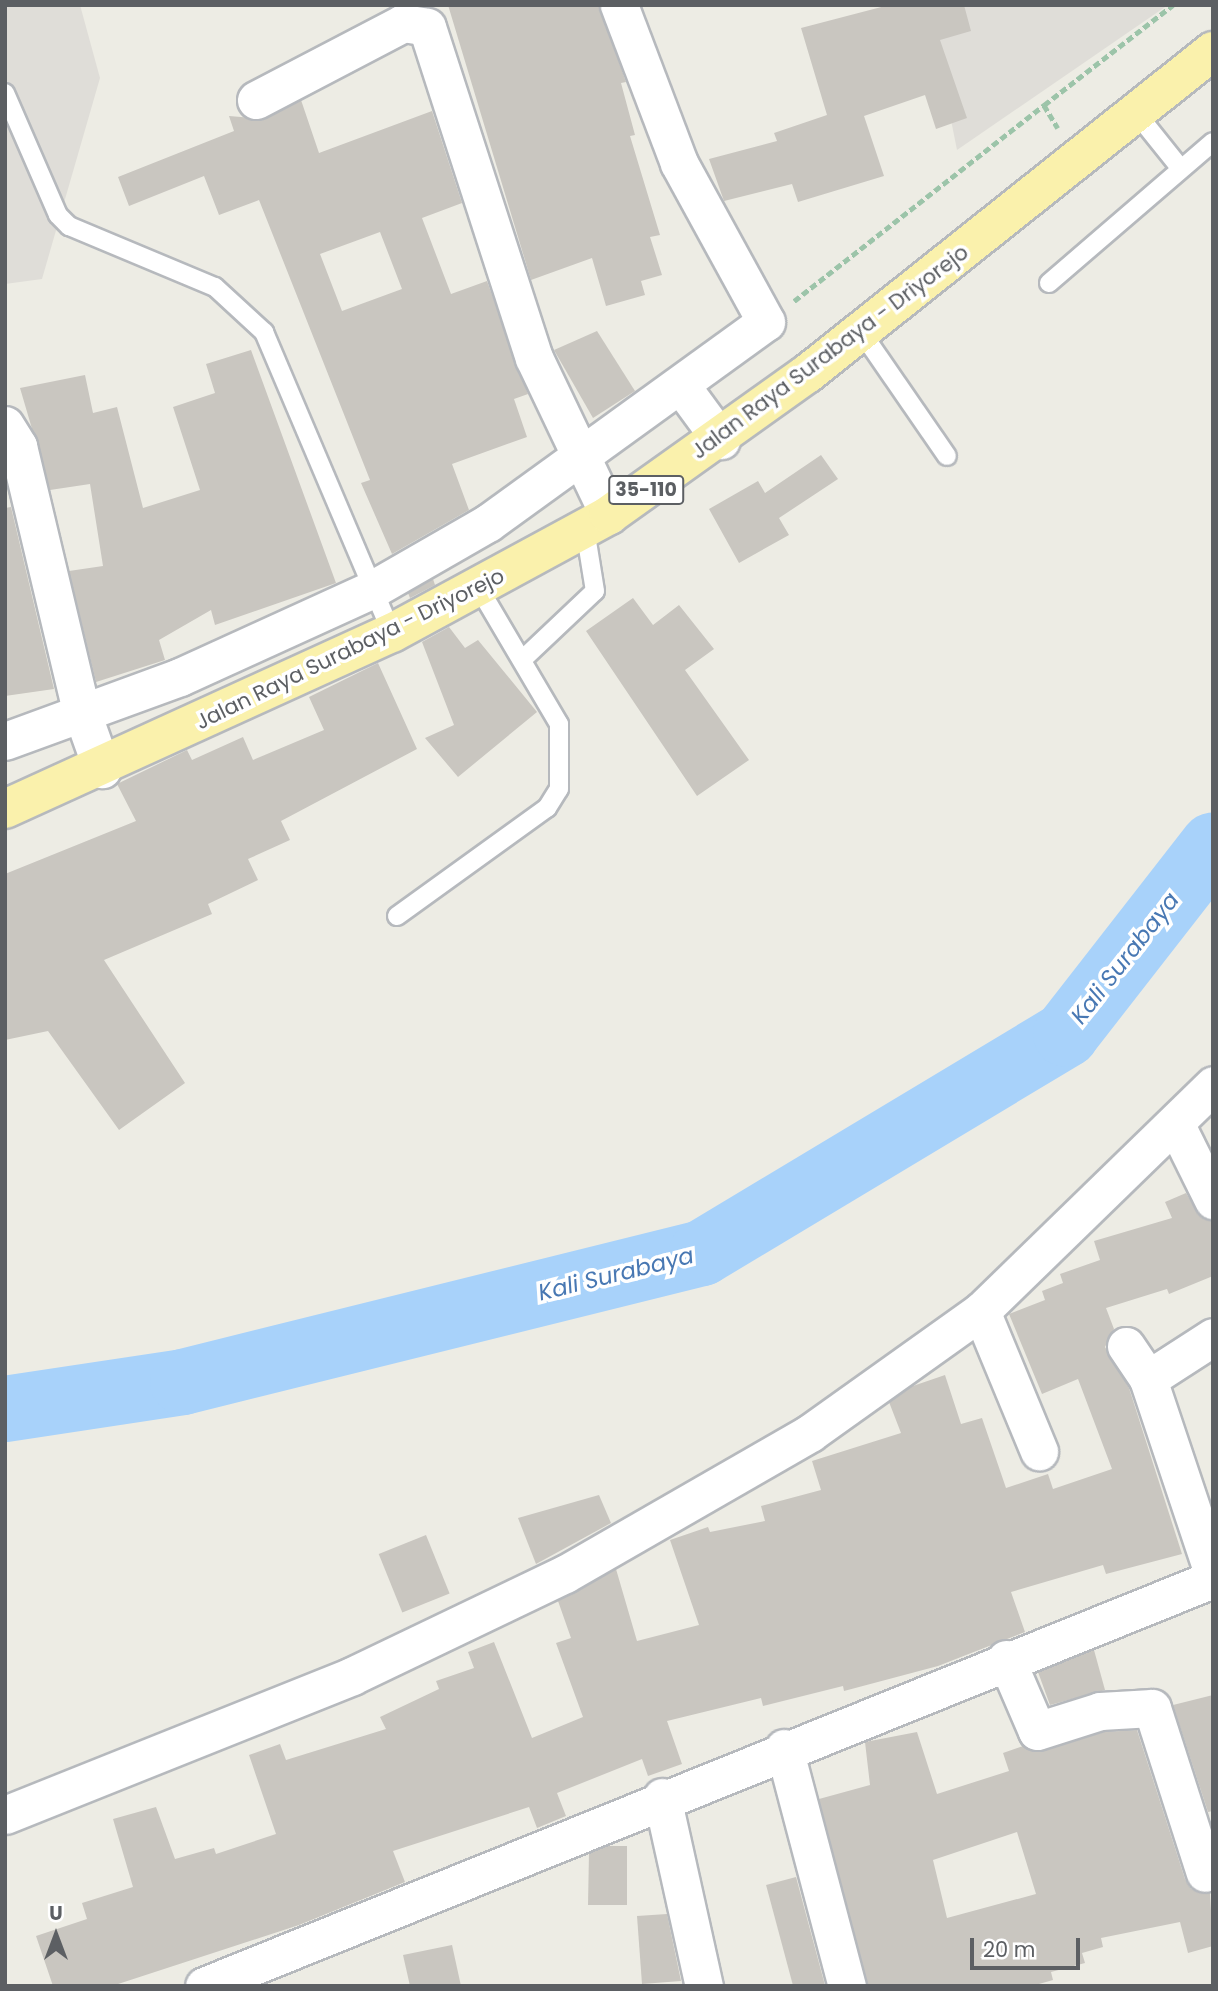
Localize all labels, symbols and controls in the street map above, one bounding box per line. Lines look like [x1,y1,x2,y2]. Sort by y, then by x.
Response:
street label: Jalan Raya Surabaya - Driyorejo [687,240,973,464]
road number: 35-110 [608,475,684,505]
street label: Jalan Raya Surabaya - Driyorejo [192,563,508,735]
water label: Kali Surabaya [1065,887,1185,1029]
water label: Kali Surabaya [535,1241,697,1307]
north arrow [21,1900,91,1970]
text: U [49,1900,63,1927]
scale bar [973,1924,1083,1968]
text: 20 m [983,1935,1036,1964]

